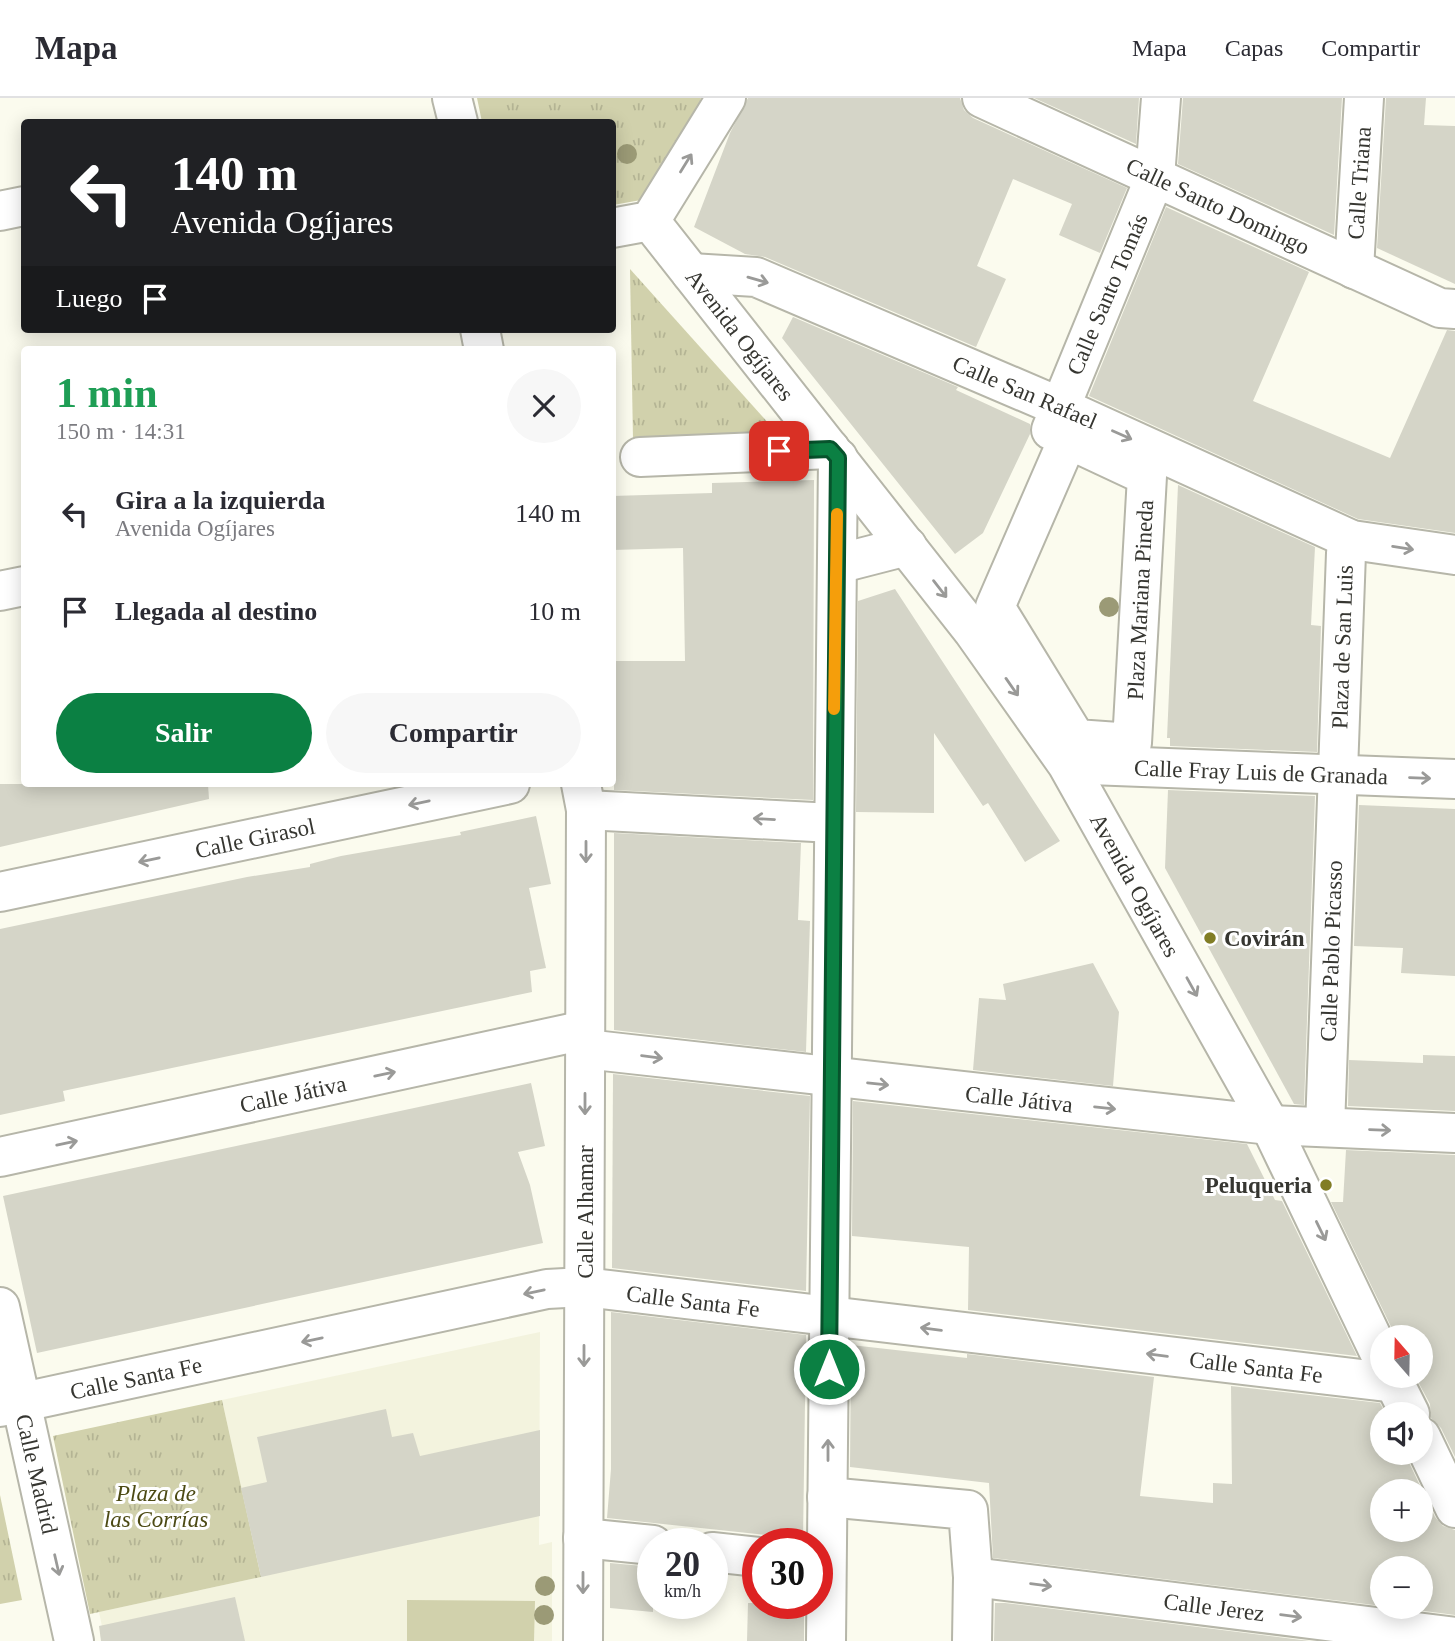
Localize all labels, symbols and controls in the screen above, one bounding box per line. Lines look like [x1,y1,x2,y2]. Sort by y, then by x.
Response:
text: Mapa [35,30,118,66]
text: Mapa [1132,35,1187,61]
text: Capas [1225,35,1283,61]
text: Compartir [1321,35,1420,61]
street label: Calle Triana [1343,126,1376,240]
text: 140 m [171,146,298,201]
icon: left [56,147,147,238]
street label: Calle Santo Domingo [1122,153,1313,260]
one-way arrow [679,154,693,174]
text: Avenida Ogíjares [171,204,393,240]
street label: Calle Santo Tomás [1062,210,1153,379]
street label: Avenida Ogíjares [681,265,799,406]
one-way arrow [747,274,769,287]
icon: arrive [136,280,174,318]
text: Luego [56,284,122,313]
street label: Calle San Rafael [949,351,1101,434]
button: close [507,369,581,443]
text: 1 min [56,370,158,416]
text: 150 m · 14:31 [56,419,186,444]
pin [749,421,809,481]
one-way arrow [1111,429,1132,442]
icon: arrive [760,432,798,470]
text: Gira a la izquierda [115,486,325,515]
icon: left [56,495,94,533]
text: 140 m [515,499,581,528]
street label: Plaza Mariana Pineda [1123,499,1158,701]
text: Avenida Ogíjares [115,516,275,541]
one-way arrow [1391,542,1414,555]
street label: Plaza de San Luis [1327,565,1358,729]
one-way arrow [932,579,947,597]
icon: arrive [56,593,94,631]
text: Llegada al destino [115,597,317,626]
text: 10 m [528,597,581,626]
one-way arrow [1005,677,1019,696]
button: Salir [56,693,312,773]
button: Compartir [326,693,581,773]
street label: Calle Fray Luis de Granada [1134,756,1388,789]
one-way arrow [1409,771,1432,784]
one-way arrow [408,797,431,811]
street label: Avenida Ogíjares [1085,809,1184,961]
one-way arrow [753,813,776,826]
street label: Calle Girasol [193,814,317,863]
one-way arrow [579,840,593,863]
one-way arrow [138,854,161,868]
street label: Calle Pablo Picasso [1316,860,1347,1042]
place label: Covirán [1224,926,1305,951]
marker: Covirán [1202,930,1218,946]
one-way arrow [1185,976,1199,996]
one-way arrow [641,1051,663,1064]
one-way arrow [373,1066,396,1080]
street label: Calle Játiva [238,1071,348,1118]
one-way arrow [867,1078,889,1091]
street label: Calle Játiva [964,1081,1074,1118]
one-way arrow [578,1092,592,1115]
one-way arrow [1093,1102,1115,1115]
one-way arrow [1368,1123,1391,1136]
one-way arrow [55,1135,78,1149]
street label: Calle Alhamar [573,1145,598,1279]
place label: Peluqueria [1205,1173,1312,1198]
marker: Peluqueria [1318,1177,1334,1193]
one-way arrow [1315,1220,1329,1241]
street label: Calle Santa Fe [625,1281,761,1322]
one-way arrow [523,1285,546,1299]
one-way arrow [920,1323,942,1336]
north arrow [1370,1325,1433,1388]
map controls [1370,1325,1433,1619]
position arrow [792,1332,866,1406]
one-way arrow [301,1333,324,1347]
one-way arrow [577,1344,591,1367]
street label: Calle Santa Fe [1188,1347,1324,1388]
one-way arrow [1146,1349,1168,1362]
street label: Calle Santa Fe [68,1352,204,1405]
button: sound [1370,1402,1433,1465]
street label: Calle Madrid [11,1412,63,1537]
one-way arrow [821,1439,835,1462]
button: + [1370,1479,1433,1542]
park label: Plaza de las Corrías [104,1481,208,1532]
speed limit sign: 30 [742,1528,833,1619]
text: 20 [665,1545,700,1584]
one-way arrow [51,1553,65,1576]
button: − [1370,1556,1433,1619]
one-way arrow [576,1571,590,1594]
one-way arrow [1029,1579,1052,1592]
text: km/h [664,1581,701,1601]
street label: Calle Jerez [1162,1589,1266,1626]
one-way arrow [1279,1610,1302,1623]

